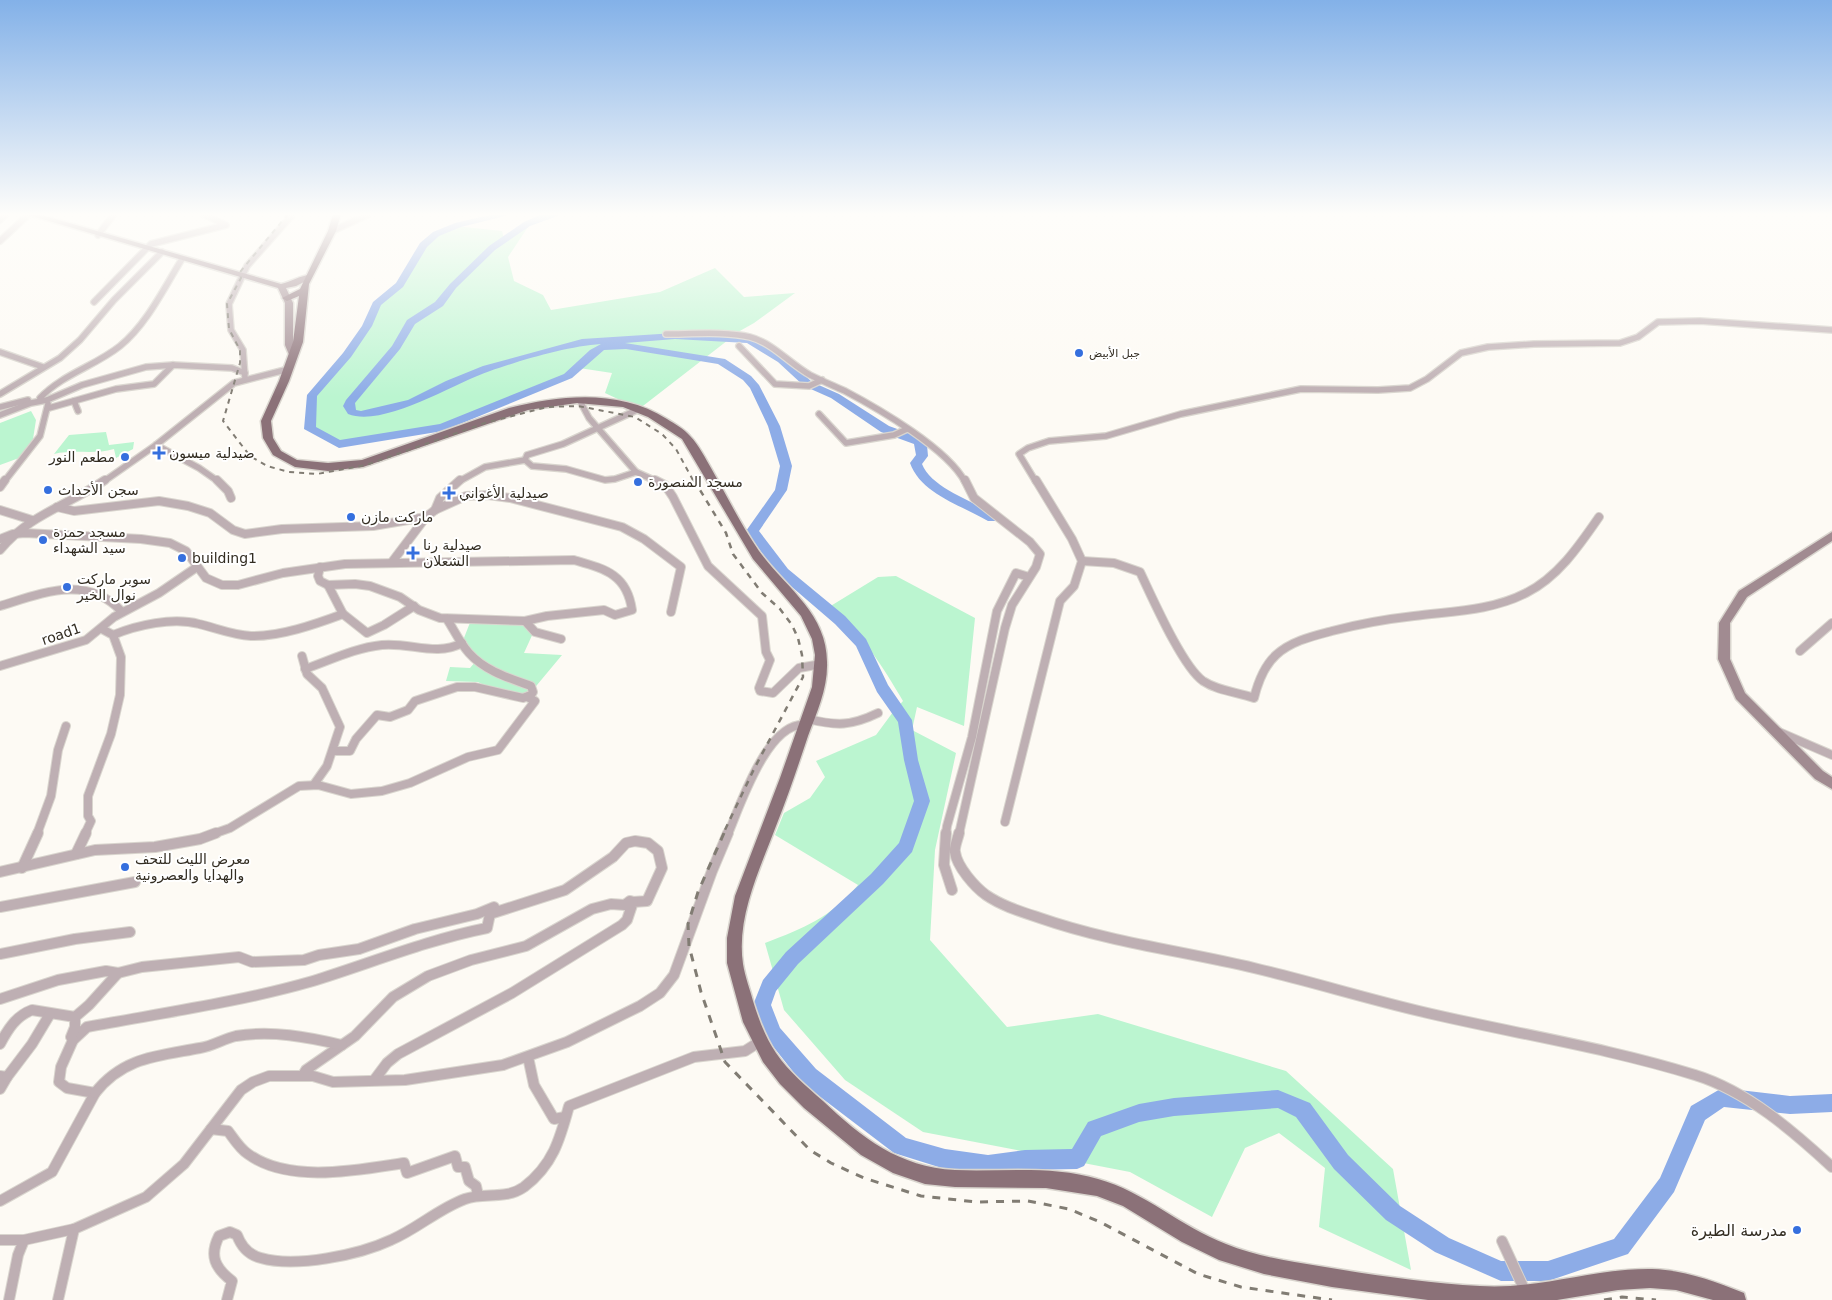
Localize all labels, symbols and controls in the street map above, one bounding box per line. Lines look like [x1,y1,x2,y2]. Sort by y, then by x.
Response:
place label: جبل الأبيض [1089,346,1140,360]
marker: جبل الأبيض [1073,347,1085,359]
place label: صيدلية ميسون [169,445,255,462]
marker: صيدلية ميسون [153,447,165,459]
place label: مطعم النور [48,449,115,466]
marker: مطعم النور [119,451,131,463]
place label: مسجد المنصورة [648,474,743,491]
marker: مسجد المنصورة [632,476,644,488]
place label: سجن الأحداث [58,481,139,499]
marker: سجن الأحداث [42,484,54,496]
place label: صيدلية الأغواني [459,484,549,502]
marker: صيدلية الأغواني [443,487,455,499]
place label: ماركت مازن [361,509,433,526]
marker: ماركت مازن [345,511,357,523]
place label: مسجد حمزة سيد الشهداء [53,524,126,557]
marker: مسجد حمزة سيد الشهداء [37,534,49,546]
place label: صيدلية رنا الشعلان [423,537,482,569]
marker: صيدلية رنا الشعلان [407,547,419,559]
place label: building1 [192,550,257,566]
marker: building1 [176,552,188,564]
place label: سوبر ماركت نوال الخير [76,571,151,604]
marker: سوبر ماركت نوال الخير [61,581,73,593]
street label: road1 [39,620,83,648]
place label: معرض الليث للتحف والهدايا والعصرونية [135,851,250,884]
marker: معرض الليث للتحف والهدايا والعصرونية [119,861,131,873]
place label: مدرسة الطيرة [1691,1221,1787,1241]
marker: مدرسة الطيرة [1791,1224,1803,1236]

